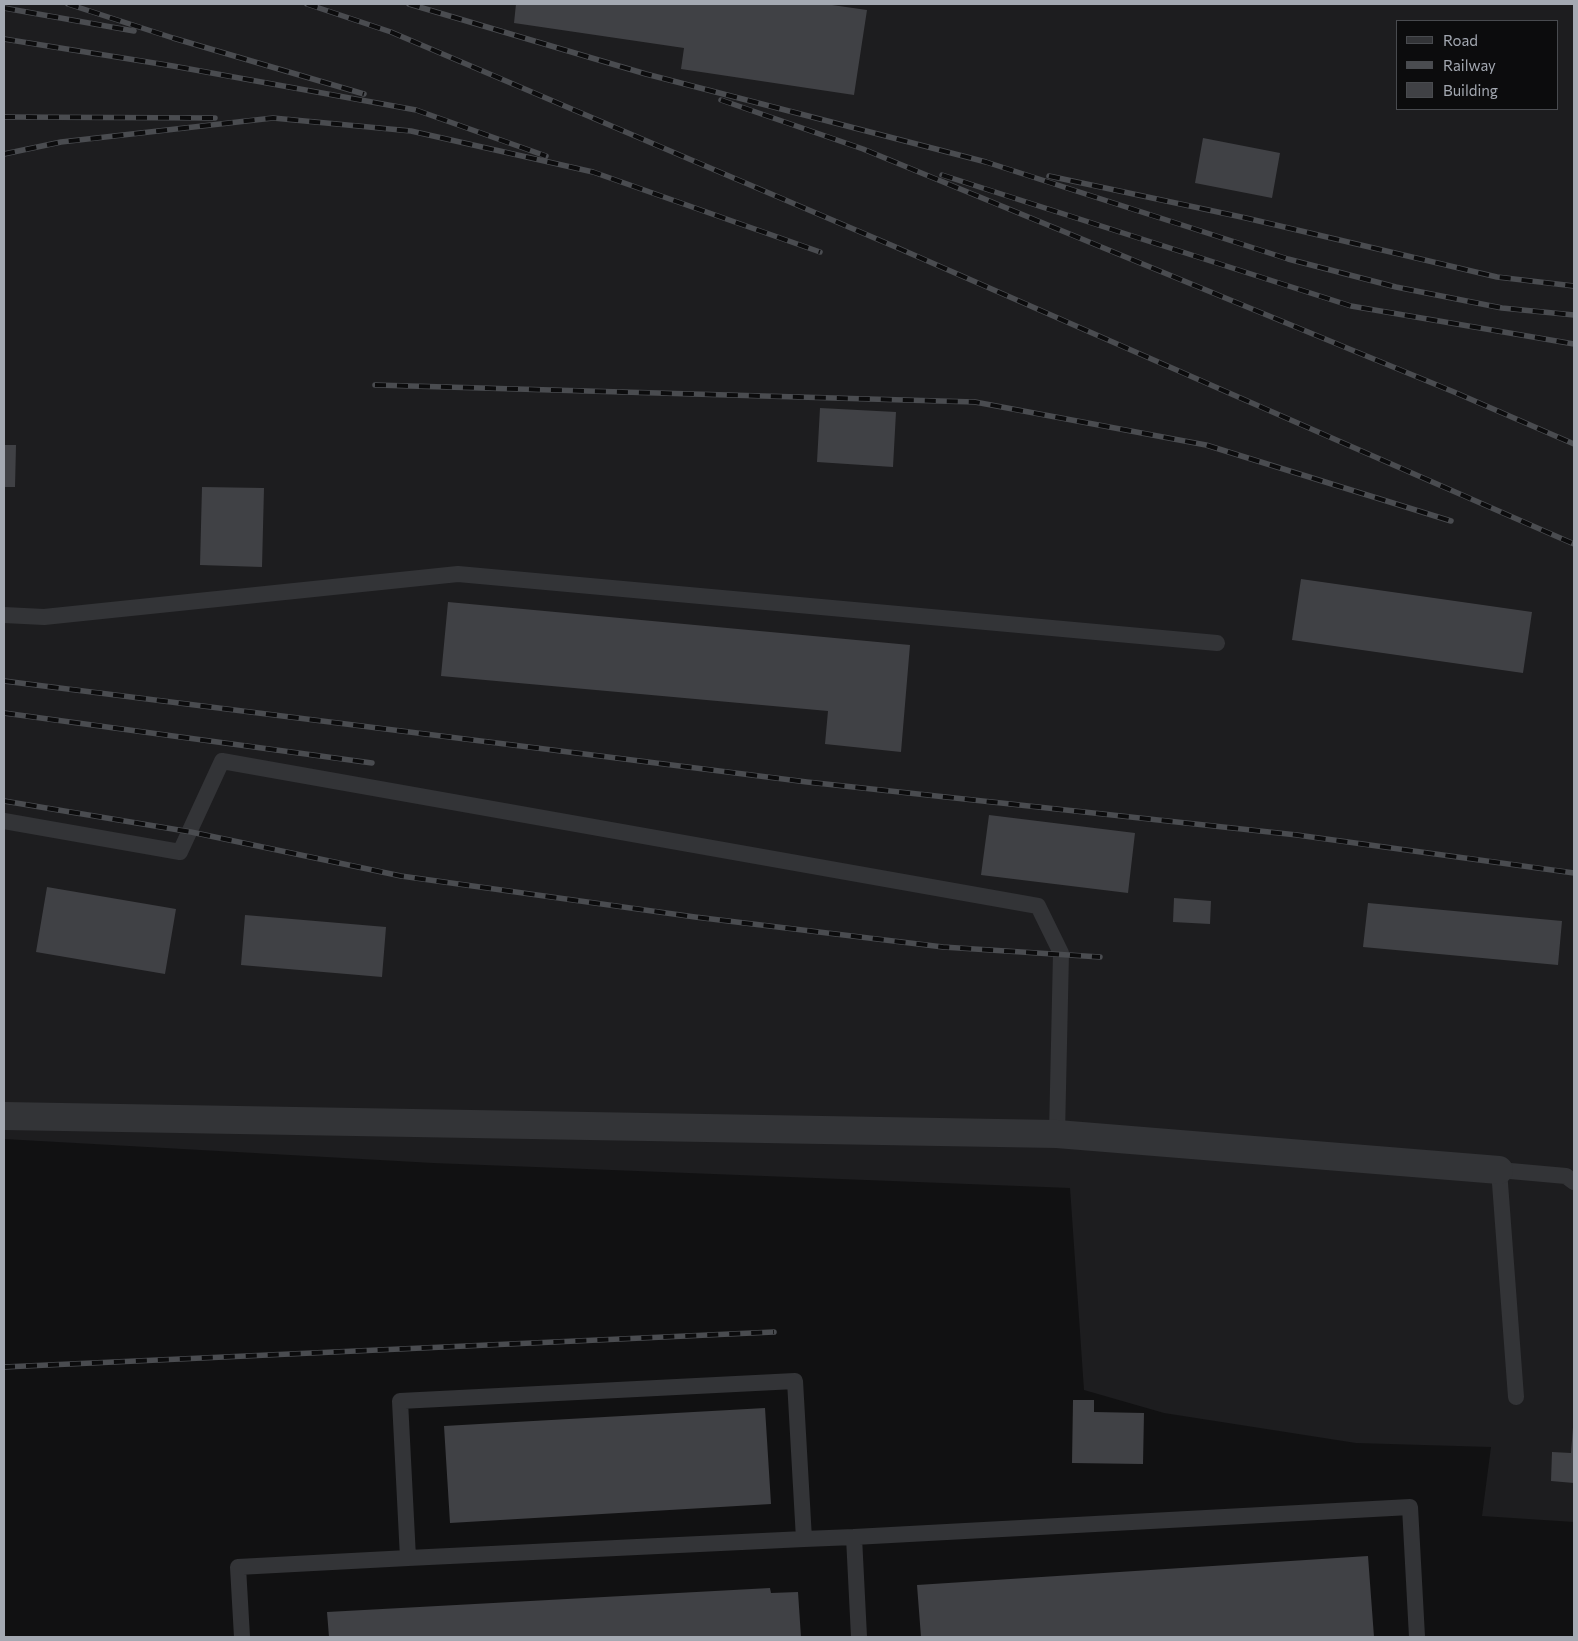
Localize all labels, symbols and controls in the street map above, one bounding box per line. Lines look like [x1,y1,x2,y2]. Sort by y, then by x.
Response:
legend [1396,20,1558,110]
text: Road [1443,31,1478,49]
text: Railway [1443,56,1496,74]
text: Building [1443,81,1498,99]

